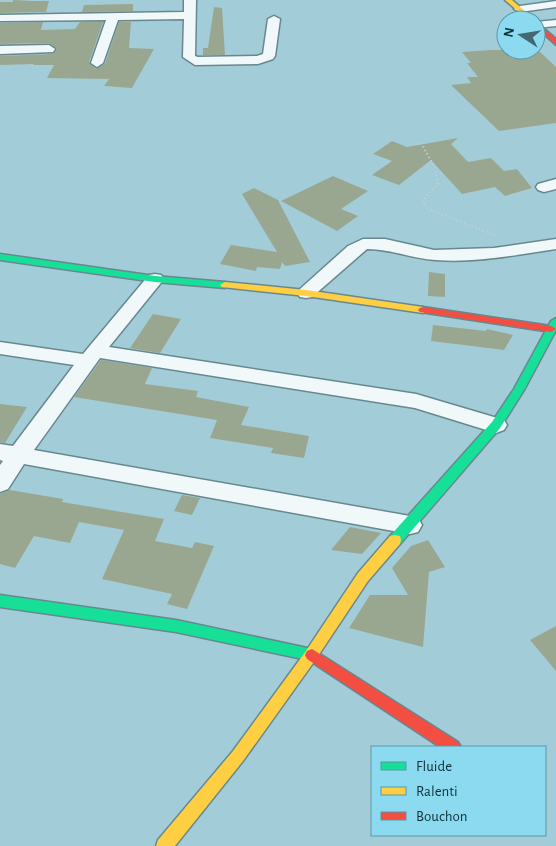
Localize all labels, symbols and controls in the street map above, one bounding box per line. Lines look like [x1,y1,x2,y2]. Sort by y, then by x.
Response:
north arrow [496,10,546,60]
text: N [501,26,517,39]
legend [371,746,546,836]
text: Fluide [416,759,452,774]
text: Ralenti [416,784,458,799]
text: Bouchon [416,809,467,824]

